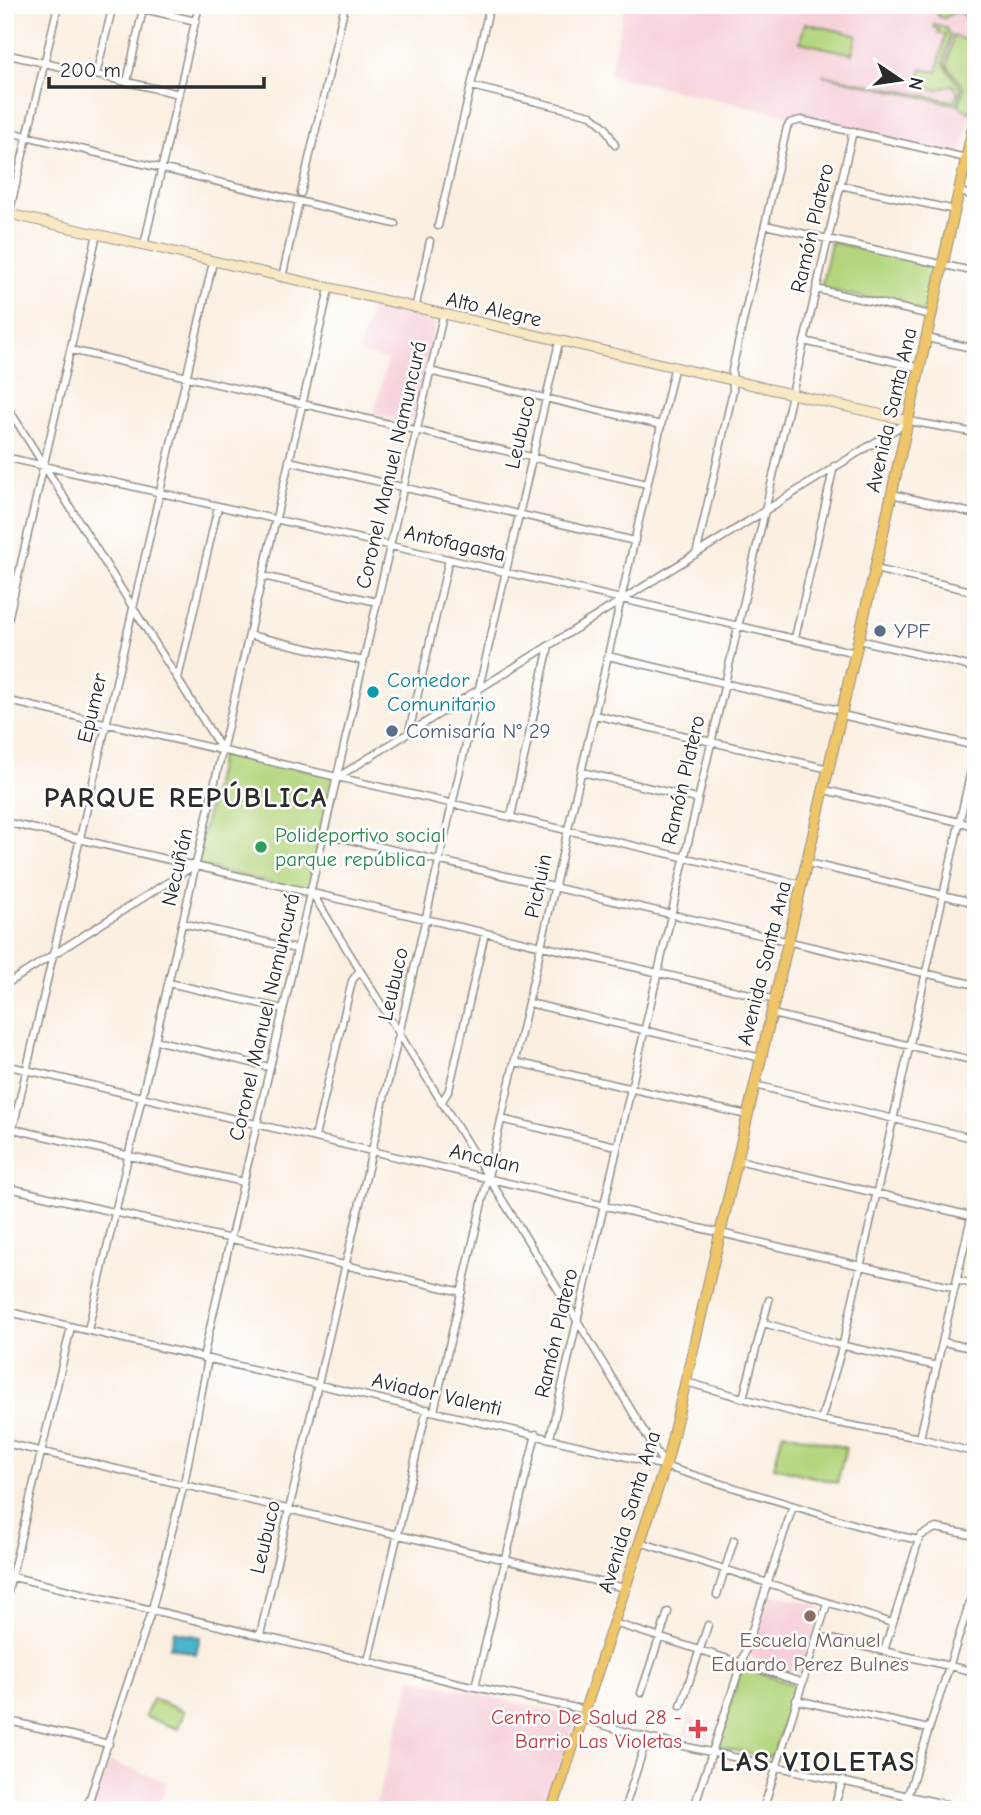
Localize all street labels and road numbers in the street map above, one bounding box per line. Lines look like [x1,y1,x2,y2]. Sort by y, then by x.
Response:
street label: Ramón Platero [785,161,839,295]
street label: Alto Alegre [444,286,544,332]
street label: Avenida Santa Ana [860,325,922,495]
street label: Coronel Manuel Namuncurá [351,339,431,591]
street label: Leubuco [500,393,540,471]
street label: Antofagasta [402,520,508,566]
street label: Epumer [72,670,112,745]
street label: Ramón Platero [656,713,710,847]
street label: Necuñán [156,826,198,908]
street label: Pichuin [520,852,556,920]
street label: Avenida Santa Ana [732,878,796,1048]
street label: Coronel Manuel Namuncurá [224,891,304,1143]
street label: Leubuco [373,945,413,1023]
street label: Ancalan [447,1138,523,1178]
street label: Ramón Platero [529,1266,583,1400]
street label: Aviador Valenti [370,1367,504,1421]
street label: Avenida Santa Ana [593,1428,665,1596]
street label: Leubuco [245,1498,285,1576]

